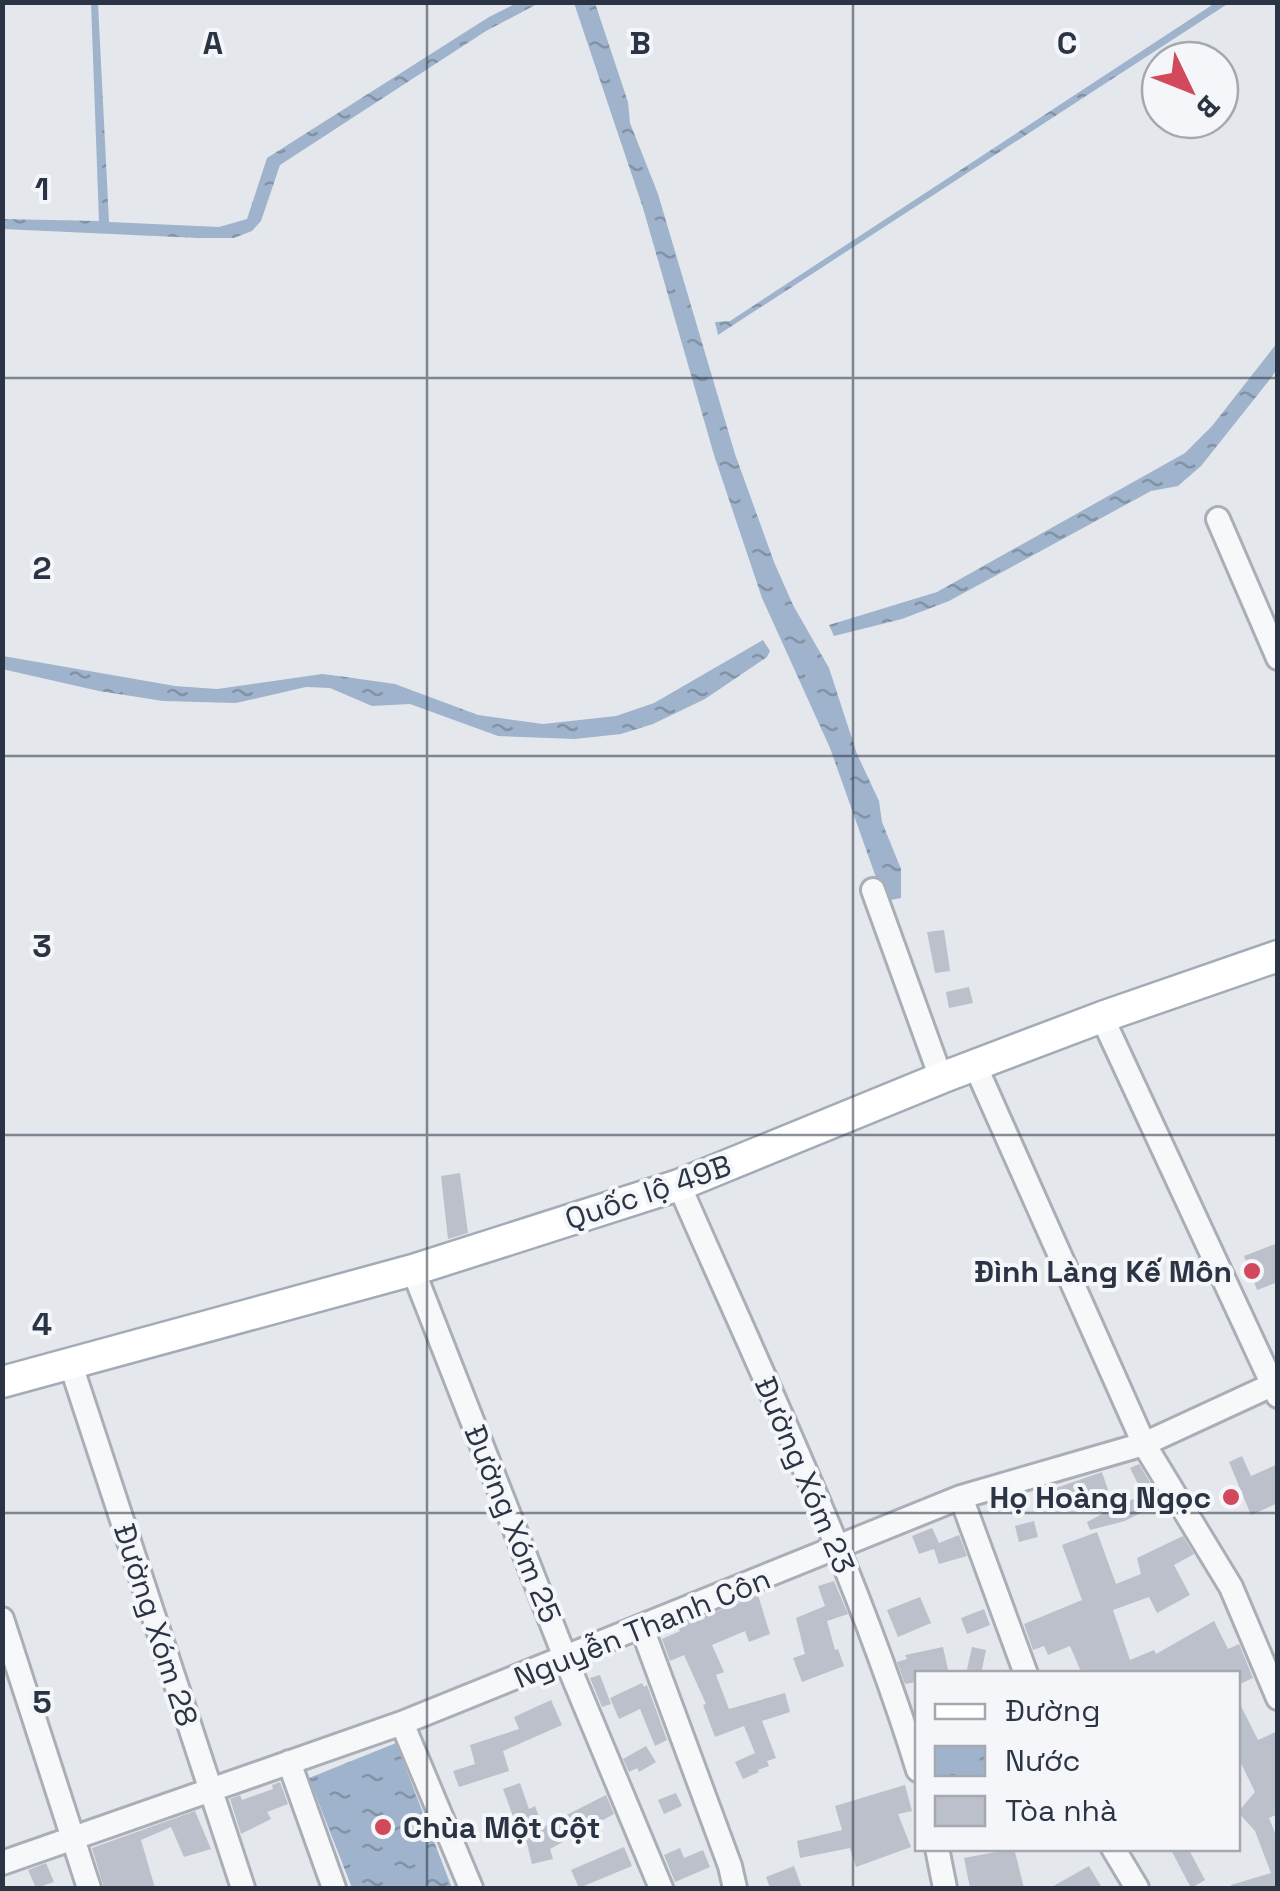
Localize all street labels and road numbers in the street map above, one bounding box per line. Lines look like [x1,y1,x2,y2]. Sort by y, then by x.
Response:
street label: Quốc lộ 49B [560,1145,736,1239]
street label: Đường Xóm 23 [746,1371,864,1579]
street label: Đường Xóm 25 [456,1419,570,1629]
street label: Đường Xóm 28 [105,1519,207,1731]
street label: Nguyễn Thanh Côn [508,1559,776,1697]

